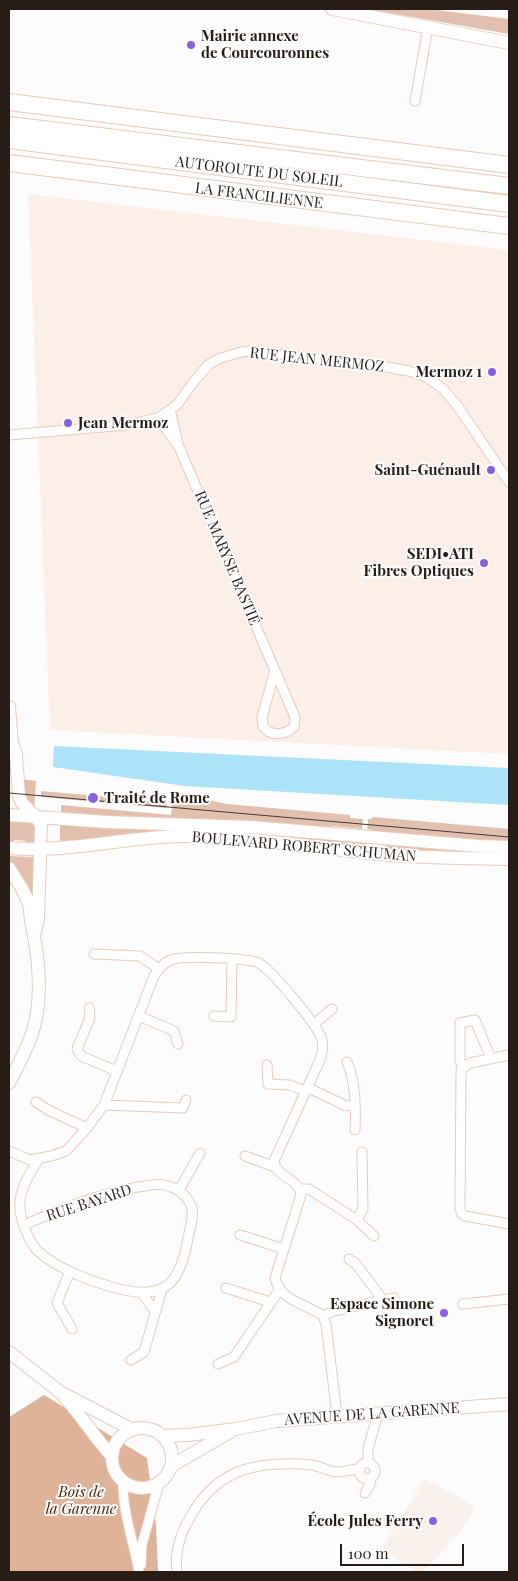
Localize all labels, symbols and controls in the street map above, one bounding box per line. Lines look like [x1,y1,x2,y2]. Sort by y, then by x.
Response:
place label: Mairie annexe de Courcouronnes [201,27,329,62]
marker: Mairie annexe de Courcouronnes [185,39,197,51]
street label: AUTOROUTE DU SOLEIL [174,153,344,191]
street label: LA FRANCILIENNE [194,179,324,213]
street label: RUE JEAN MERMOZ [249,344,385,376]
place label: Mermoz 1 [416,363,482,381]
marker: Mermoz 1 [486,366,498,378]
place label: Jean Mermoz [78,414,168,432]
marker: Jean Mermoz [62,417,74,429]
place label: Saint-Guénault [374,461,481,479]
marker: Saint-Guénault [485,464,497,476]
street label: RUE MARYSE BASTIÉ [191,488,263,628]
place label: SEDI•ATI Fibres Optiques [364,545,474,580]
marker: SEDI•ATI Fibres Optiques [478,557,490,569]
place label: Traité de Rome [104,789,210,807]
marker: Traité de Rome [86,791,100,805]
street label: BOULEVARD ROBERT SCHUMAN [191,828,417,866]
street label: RUE BAYARD [44,1181,134,1225]
place label: Espace Simone Signoret [330,1295,434,1330]
marker: Espace Simone Signoret [438,1307,450,1319]
street label: AVENUE DE LA GARENNE [284,1399,460,1429]
park label: Bois de la Garenne [46,1483,116,1518]
place label: École Jules Ferry [308,1512,423,1530]
marker: École Jules Ferry [427,1515,439,1527]
scale bar [343,1534,467,1566]
text: 100 m [348,1543,389,1563]

